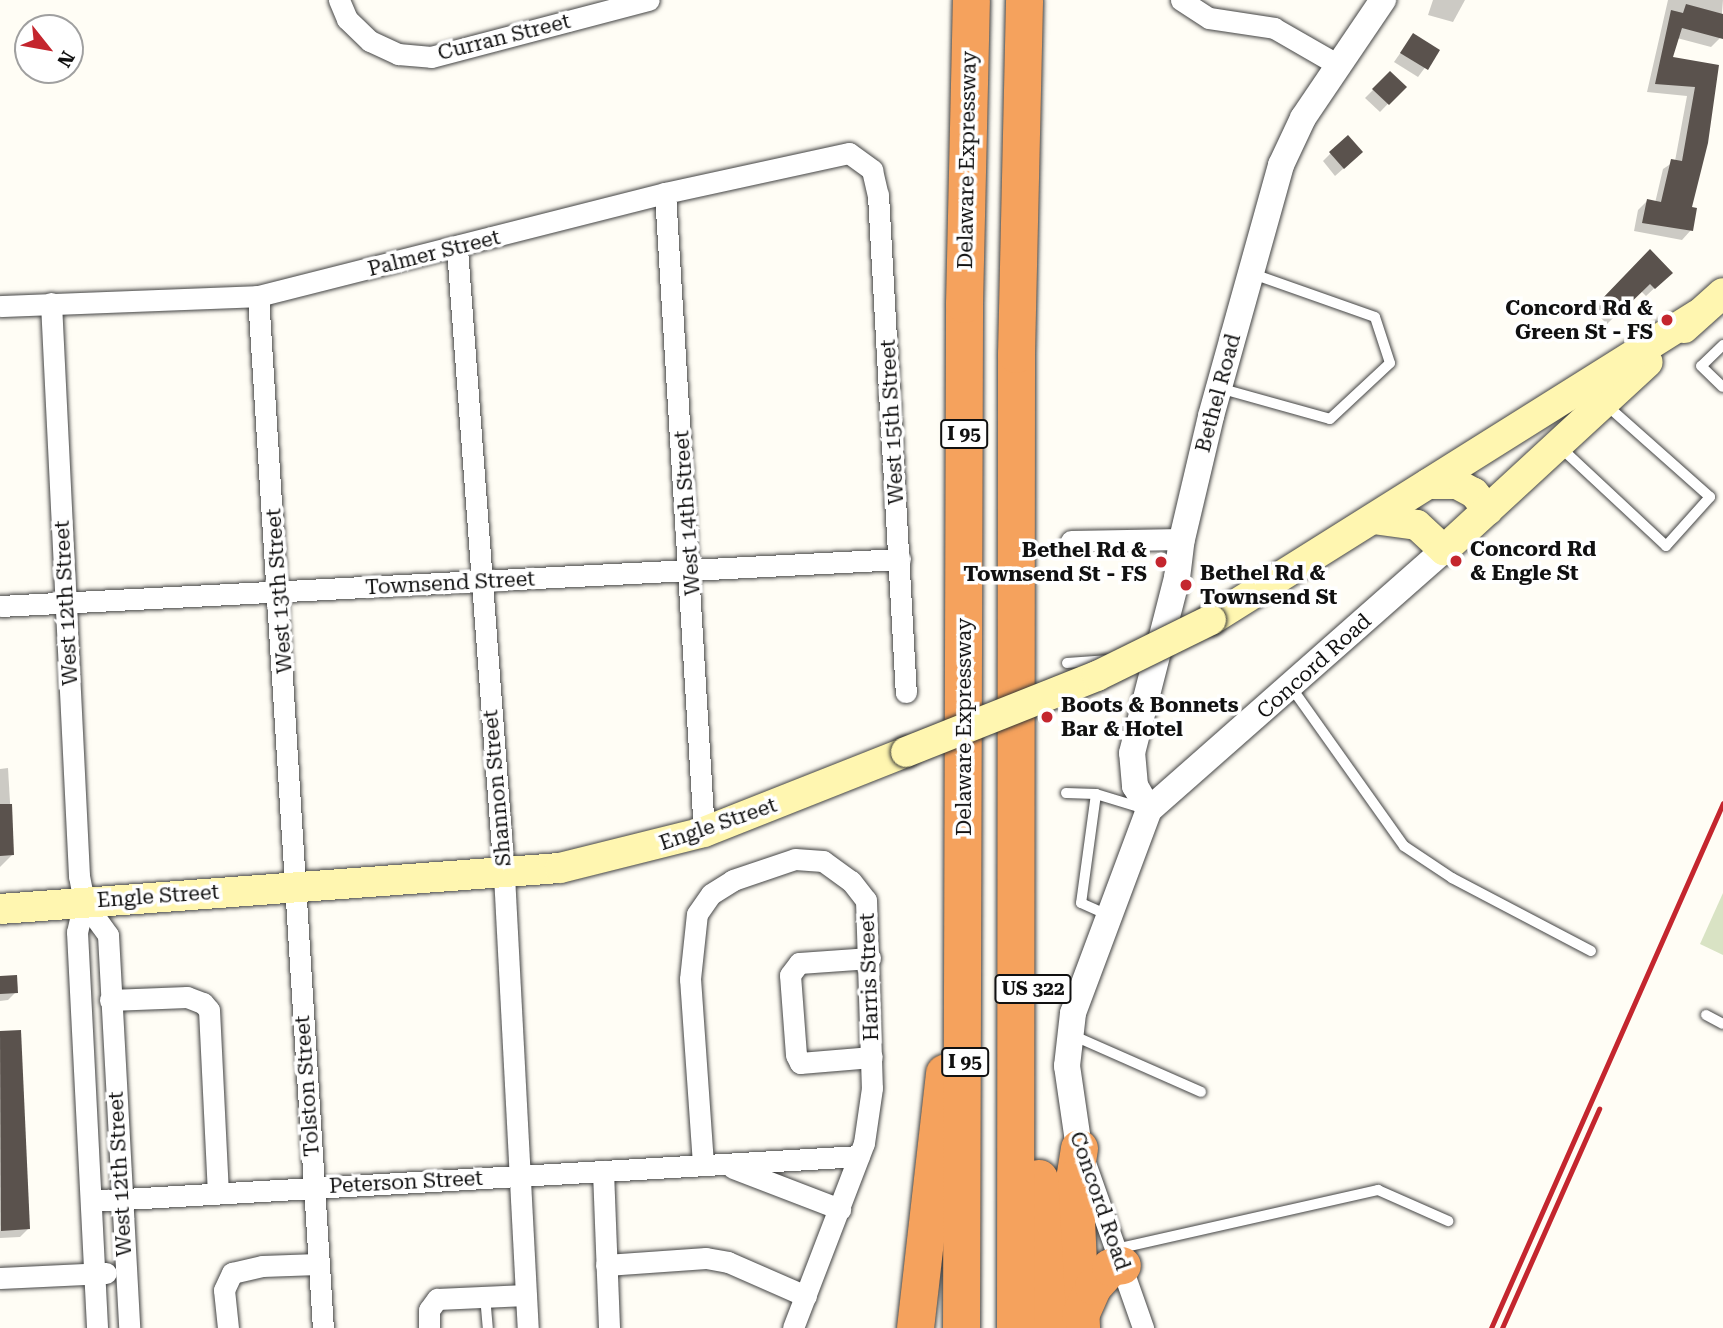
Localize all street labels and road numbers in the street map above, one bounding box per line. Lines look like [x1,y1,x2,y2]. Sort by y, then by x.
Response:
street label: Curran Street [435,8,573,66]
street label: Delaware Expressway [952,51,982,269]
street label: Palmer Street [365,224,503,282]
street label: Bethel Road [1190,331,1246,455]
street label: West 15th Street [875,339,909,505]
road number: I 95 [940,418,988,449]
street label: West 14th Street [669,430,705,596]
street label: West 13th Street [261,508,297,674]
street label: West 12th Street [49,520,83,686]
street label: Townsend Street [364,566,536,600]
street label: Concord Road [1252,608,1376,724]
street label: Delaware Expressway [951,618,977,836]
street label: Shannon Street [478,709,516,867]
street label: Engle Street [656,792,780,856]
street label: Engle Street [96,879,220,913]
street label: Harris Street [854,912,884,1042]
road number: US 322 [993,973,1073,1004]
street label: Tolston Street [289,1014,325,1158]
road number: I 95 [940,1046,990,1078]
street label: West 12th Street [103,1091,137,1257]
street label: Concord Road [1064,1128,1136,1274]
street label: Peterson Street [328,1165,484,1199]

